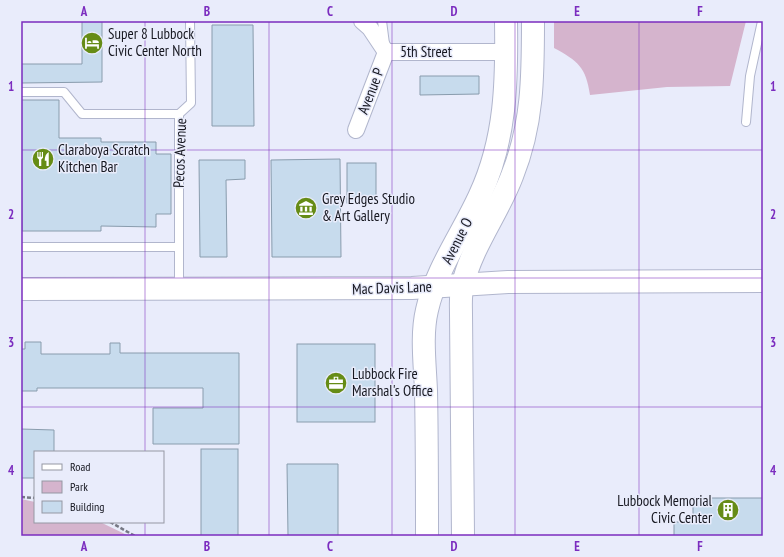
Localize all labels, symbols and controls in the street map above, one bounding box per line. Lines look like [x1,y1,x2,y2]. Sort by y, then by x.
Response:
text: A [80,3,88,20]
text: B [204,3,210,20]
text: C [327,3,333,20]
text: D [451,3,458,20]
text: E [574,3,580,20]
text: F [697,3,703,20]
place label: Super 8 Lubbock Civic Center North [108,24,202,60]
hotel icon: Super 8 Lubbock Civic Center North [79,30,105,56]
street label: 5th Street [400,42,452,61]
street label: Avenue P [353,65,388,117]
text: 1 [8,78,14,95]
text: 1 [770,78,776,95]
street label: Pecos Avenue [169,118,190,188]
place label: Claraboya Scratch Kitchen Bar [58,140,150,176]
restaurant icon: Claraboya Scratch Kitchen Bar [30,146,56,172]
place label: Grey Edges Studio & Art Gallery [322,189,415,225]
museum icon: Grey Edges Studio & Art Gallery [293,195,319,221]
text: 2 [8,206,14,223]
text: 2 [770,206,776,223]
street label: Avenue O [437,214,476,267]
street label: Mac Davis Lane [352,277,432,298]
text: 3 [8,334,14,351]
text: 3 [770,334,776,351]
place label: Lubbock Fire Marshal's Office [352,364,433,400]
office icon: Lubbock Fire Marshal's Office [323,370,349,396]
legend [34,451,164,523]
text: Road [70,459,90,474]
text: 4 [8,462,15,479]
text: 4 [770,462,777,479]
text: Park [70,479,88,494]
place label: Lubbock Memorial Civic Center [617,491,713,527]
building icon: Lubbock Memorial Civic Center [715,497,741,523]
text: Building [70,499,105,514]
text: A [80,538,88,555]
text: B [204,538,210,555]
text: C [327,538,333,555]
text: D [451,538,458,555]
text: E [574,538,580,555]
text: F [697,538,703,555]

